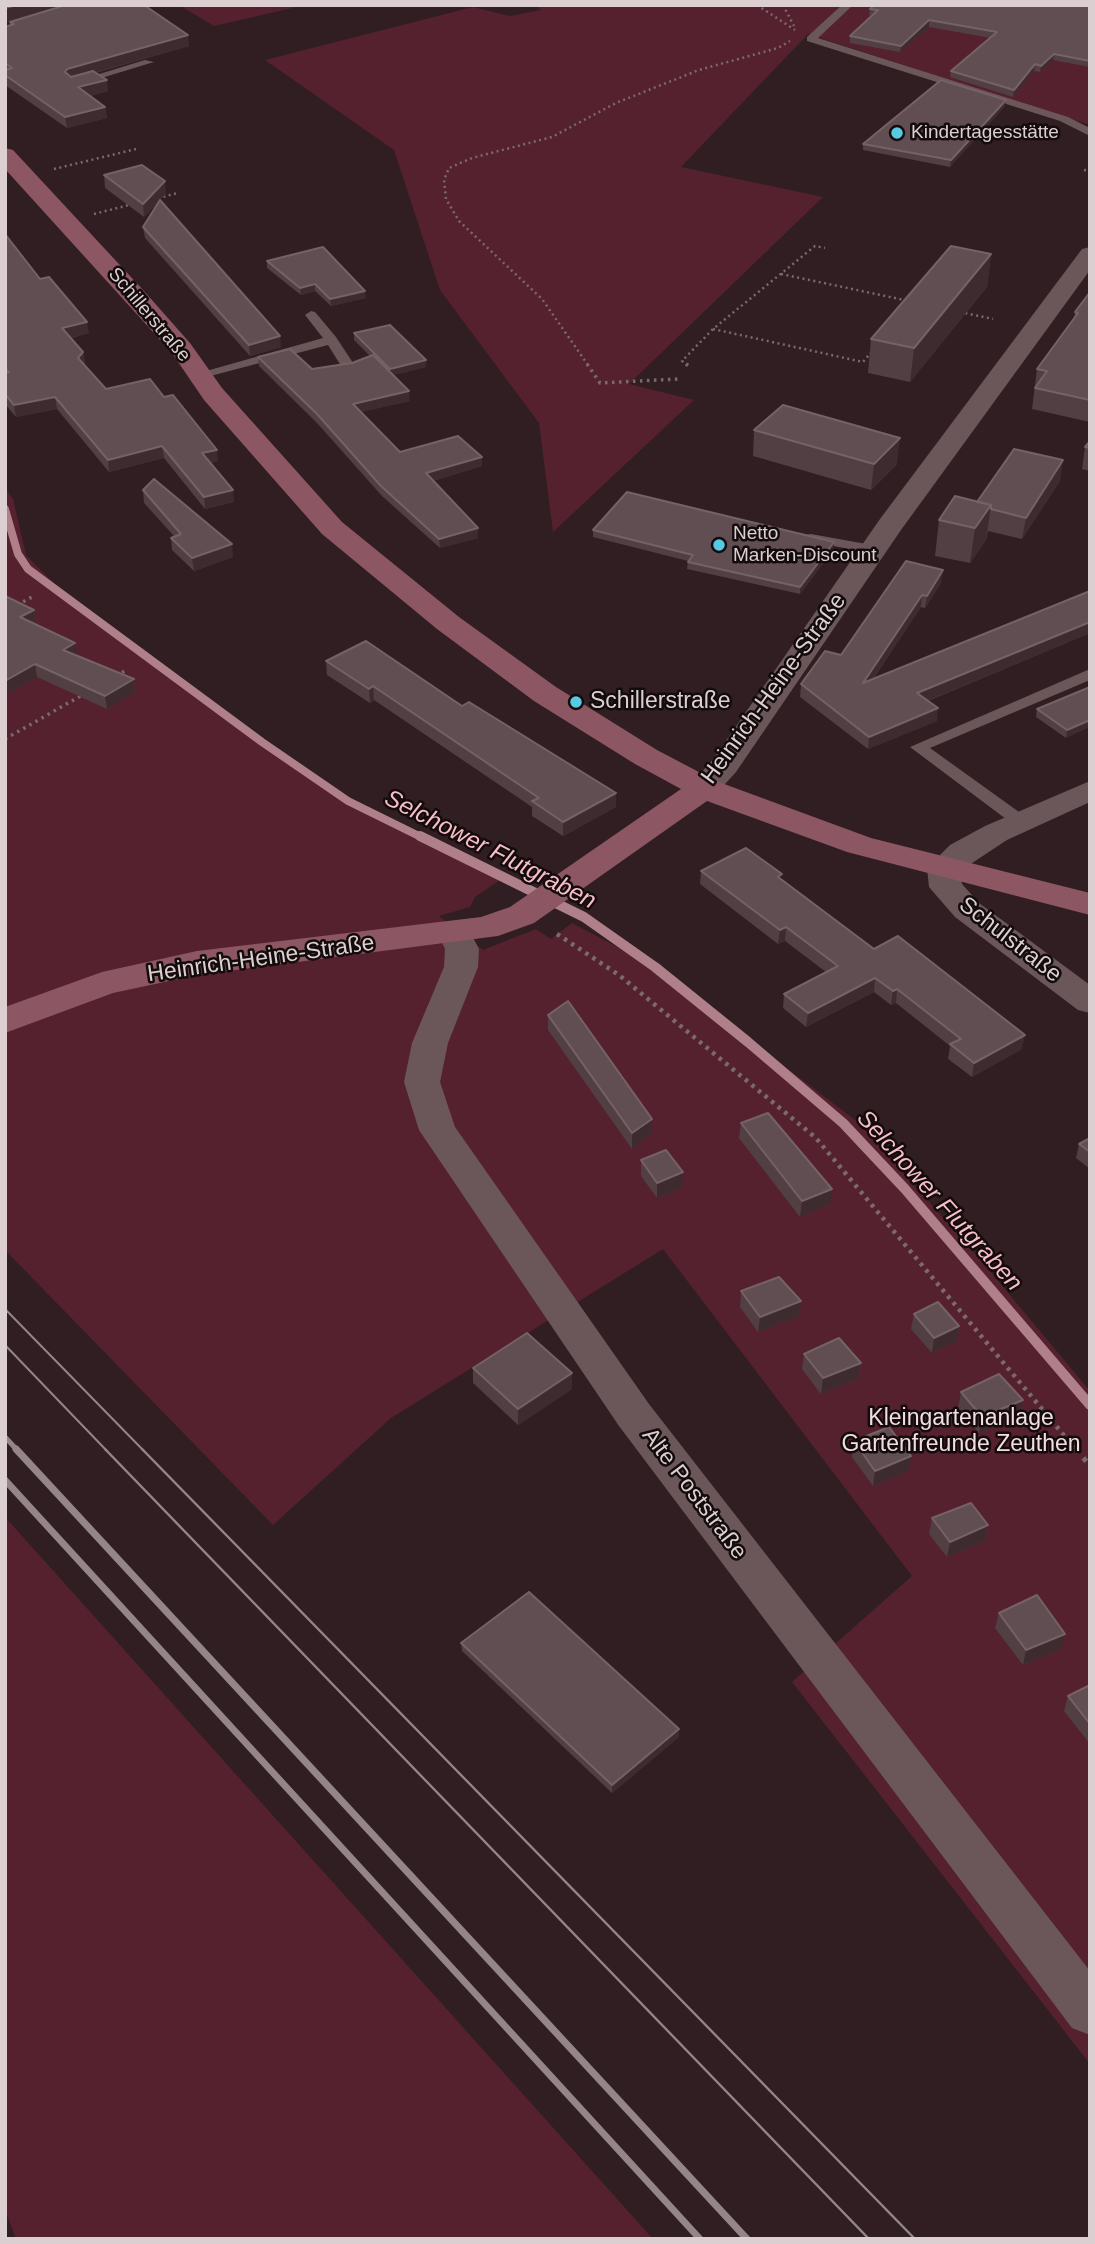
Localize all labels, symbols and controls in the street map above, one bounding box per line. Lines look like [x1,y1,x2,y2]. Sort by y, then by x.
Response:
place label: Kindertagesstätte [911,122,1059,144]
marker: Kindertagesstätte [889,125,905,141]
street label: Schillerstraße [103,263,195,367]
place label: Netto Marken-Discount [733,523,877,567]
marker: Netto Marken-Discount [711,537,727,553]
street label: Heinrich-Heine-Straße [696,588,852,790]
place label: Schillerstraße [590,688,731,716]
marker: Schillerstraße [568,694,584,710]
water label: Selchower Flutgraben [379,784,601,916]
street label: Schulstraße [953,891,1067,989]
street label: Heinrich-Heine-Straße [146,929,376,989]
water label: Selchower Flutgraben [850,1105,1028,1297]
park label: Kleingartenanlage Gartenfreunde Zeuthen [841,1405,1081,1459]
street label: Alte Poststraße [636,1423,752,1565]

